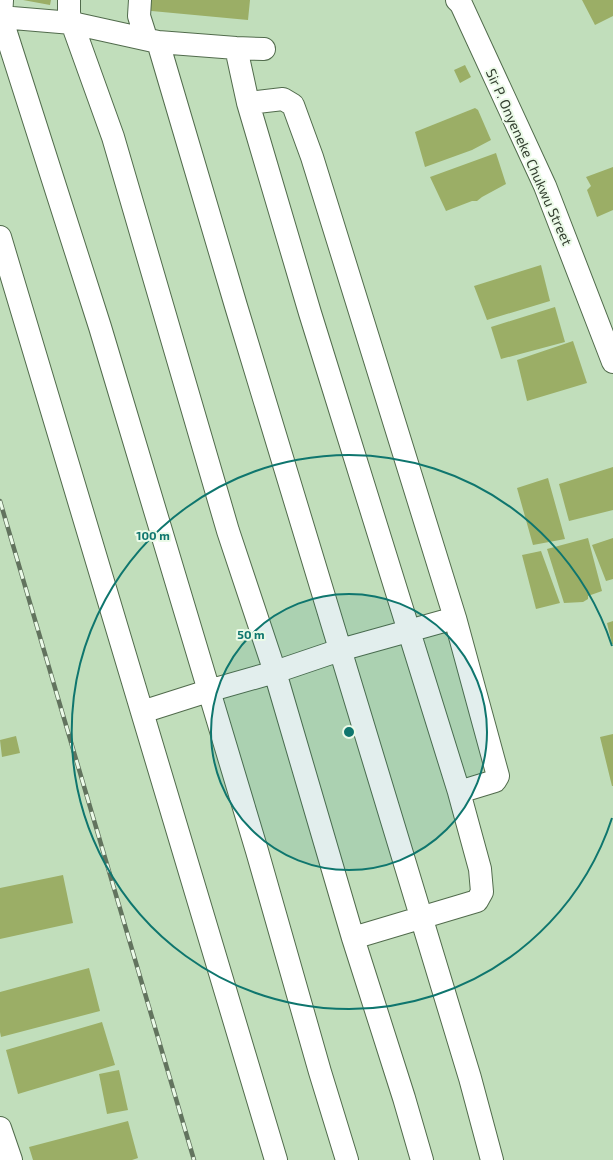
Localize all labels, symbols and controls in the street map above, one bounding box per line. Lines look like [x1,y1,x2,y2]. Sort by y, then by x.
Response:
street label: Sir P. Onyeneke Chukwu Street [483,66,576,248]
text: 100 m [136,528,170,542]
text: 50 m [237,627,265,641]
centre of rings [342,725,356,739]

